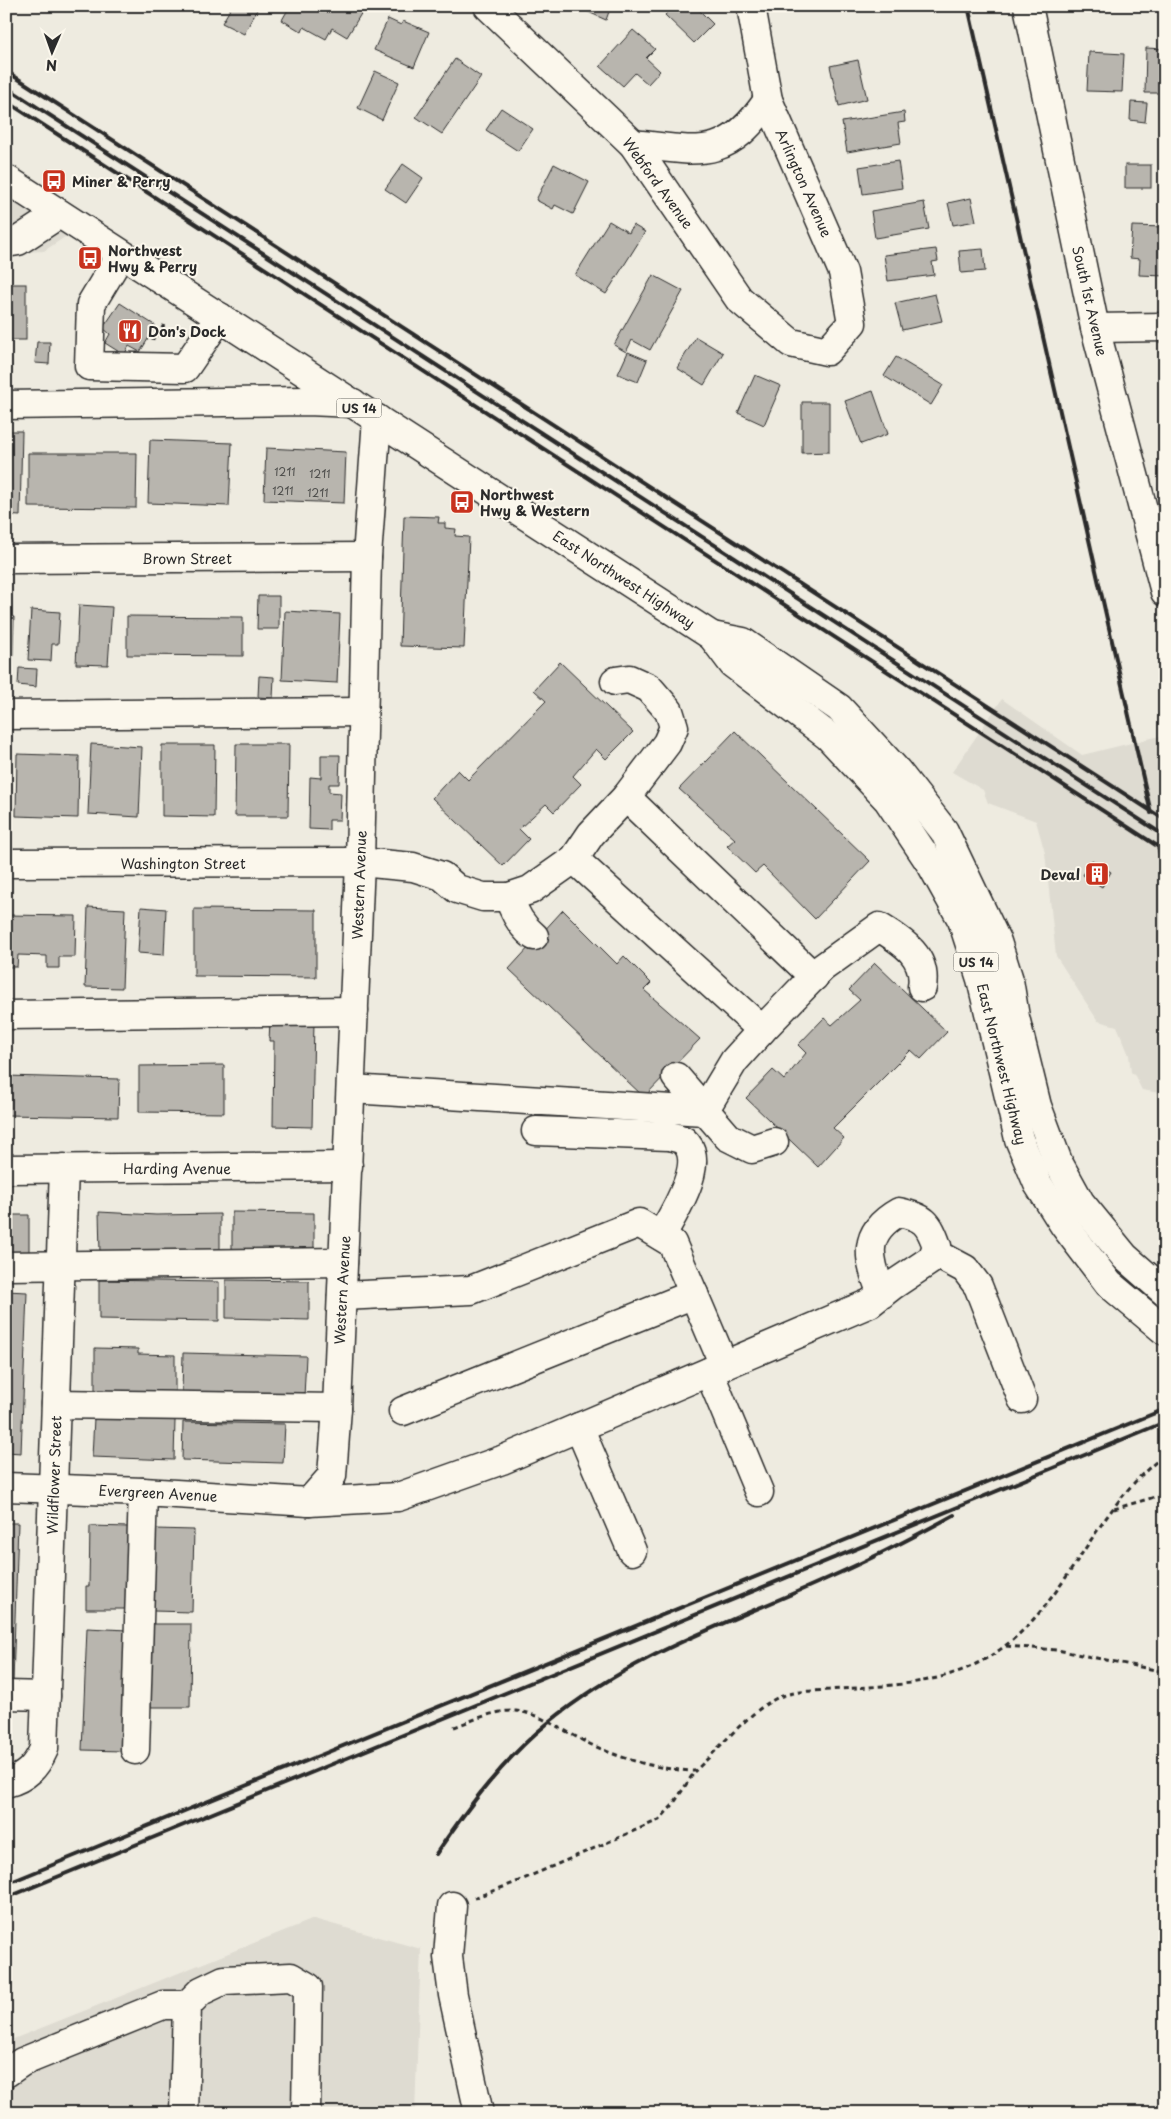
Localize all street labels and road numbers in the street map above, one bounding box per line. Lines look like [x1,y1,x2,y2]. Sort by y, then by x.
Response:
street label: Arlington Avenue [771,126,837,241]
street label: Webford Avenue [618,133,699,233]
street label: South 1st Avenue [1067,244,1113,358]
road number: US 14 [336,398,382,418]
street label: East Northwest Highway [549,525,699,633]
street label: Brown Street [142,548,232,569]
street label: Western Avenue [347,830,371,940]
street label: Washington Street [120,853,246,874]
road number: US 14 [954,952,998,972]
street label: East Northwest Highway [972,981,1032,1147]
street label: Harding Avenue [123,1158,231,1179]
street label: Western Avenue [329,1235,355,1345]
street label: Wildflower Street [41,1415,67,1535]
street label: Evergreen Avenue [98,1479,218,1507]

